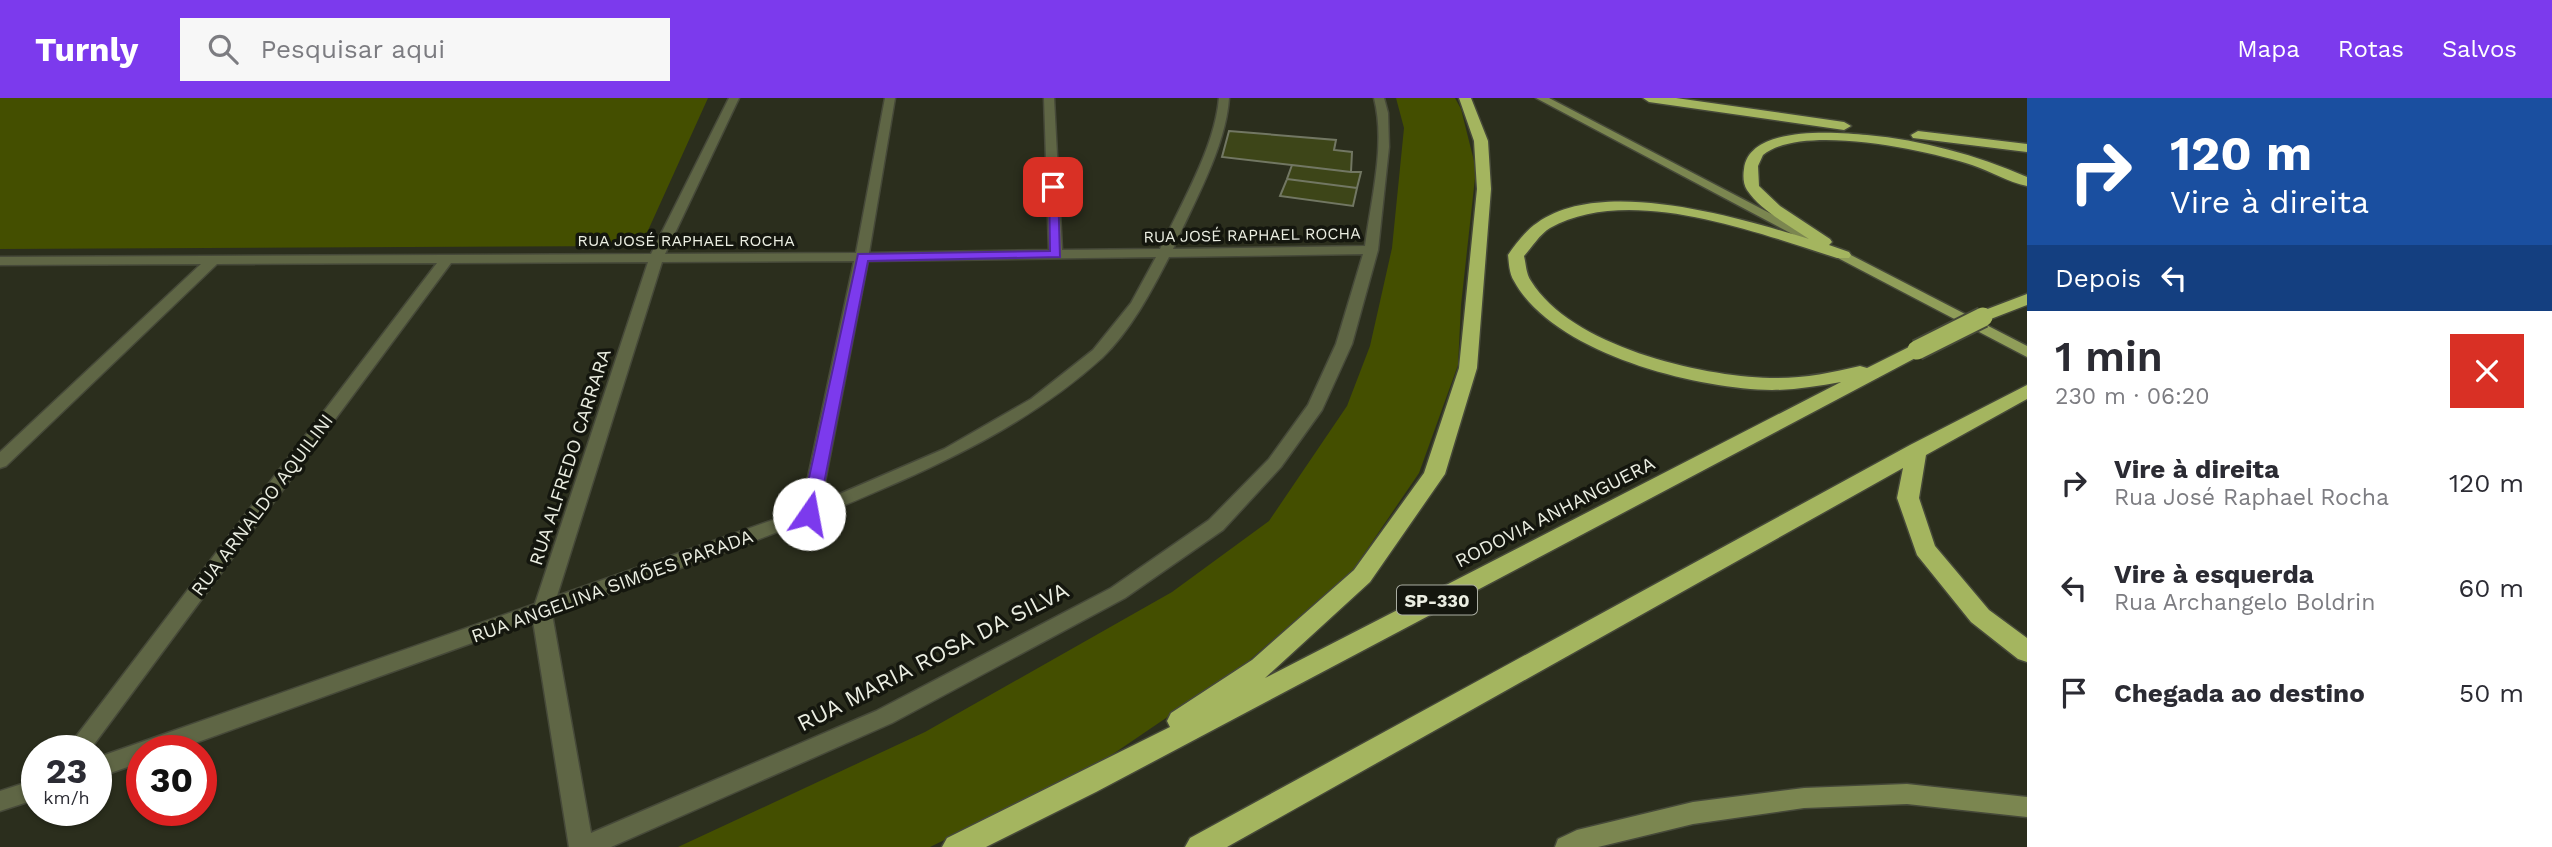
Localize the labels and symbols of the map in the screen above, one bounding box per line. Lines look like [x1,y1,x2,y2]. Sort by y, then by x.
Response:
pin [1023,157,1083,217]
street label: RUA JOSÉ RAPHAEL ROCHA [1143,224,1361,246]
street label: RUA JOSÉ RAPHAEL ROCHA [577,231,795,250]
street label: RUA ALFREDO CARRARA [524,345,616,568]
street label: RUA ARNALDO AQUILINI [186,410,338,600]
street label: RODOVIA ANHANGUERA [1451,451,1659,572]
position arrow [772,477,846,551]
street label: RUA ANGELINA SIMÕES PARADA [468,524,756,648]
street label: RUA MARIA ROSA DA SILVA [793,577,1073,737]
road number: SP-330 [1397,586,1477,614]
speed limit sign: 30 [126,735,217,826]

